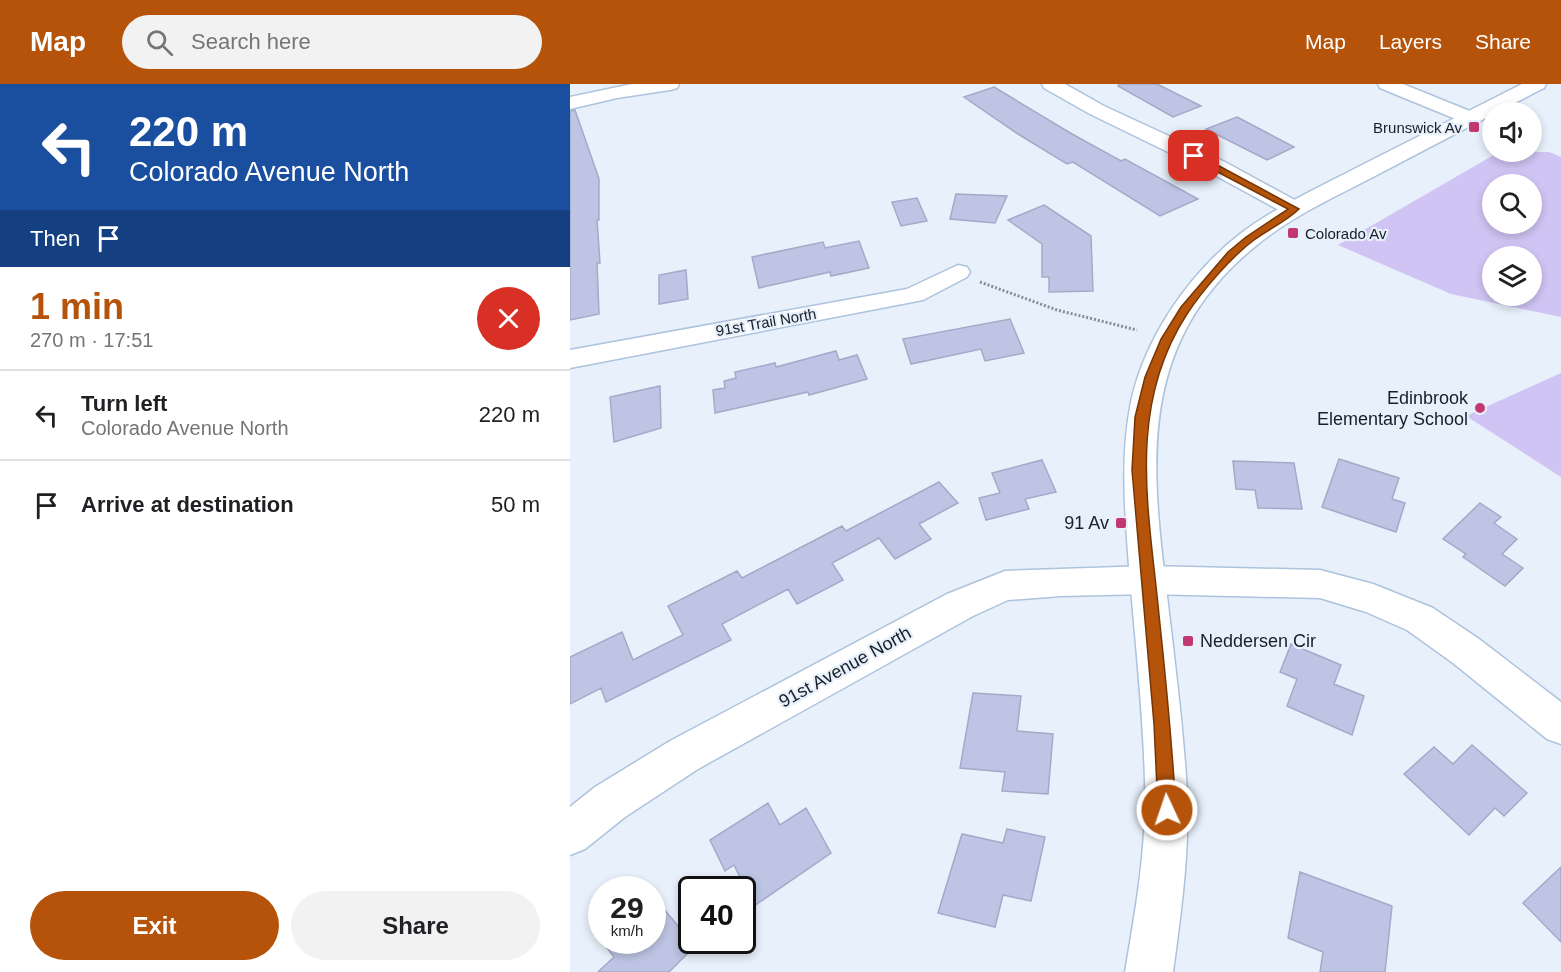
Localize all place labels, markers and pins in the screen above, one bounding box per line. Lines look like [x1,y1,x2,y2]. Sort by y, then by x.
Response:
place label: Brunswick Av [1373,119,1462,136]
marker: Brunswick Av [1467,120,1481,134]
pin [1168,130,1219,181]
place label: Colorado Av [1305,225,1387,242]
marker: Colorado Av [1286,226,1300,240]
place label: Edinbrook Elementary School [1317,388,1469,429]
marker: Edinbrook Elementary School [1473,401,1487,415]
place label: 91 Av [1064,513,1109,533]
marker: 91 Av [1114,516,1128,530]
place label: Neddersen Cir [1200,631,1316,651]
marker: Neddersen Cir [1181,634,1195,648]

